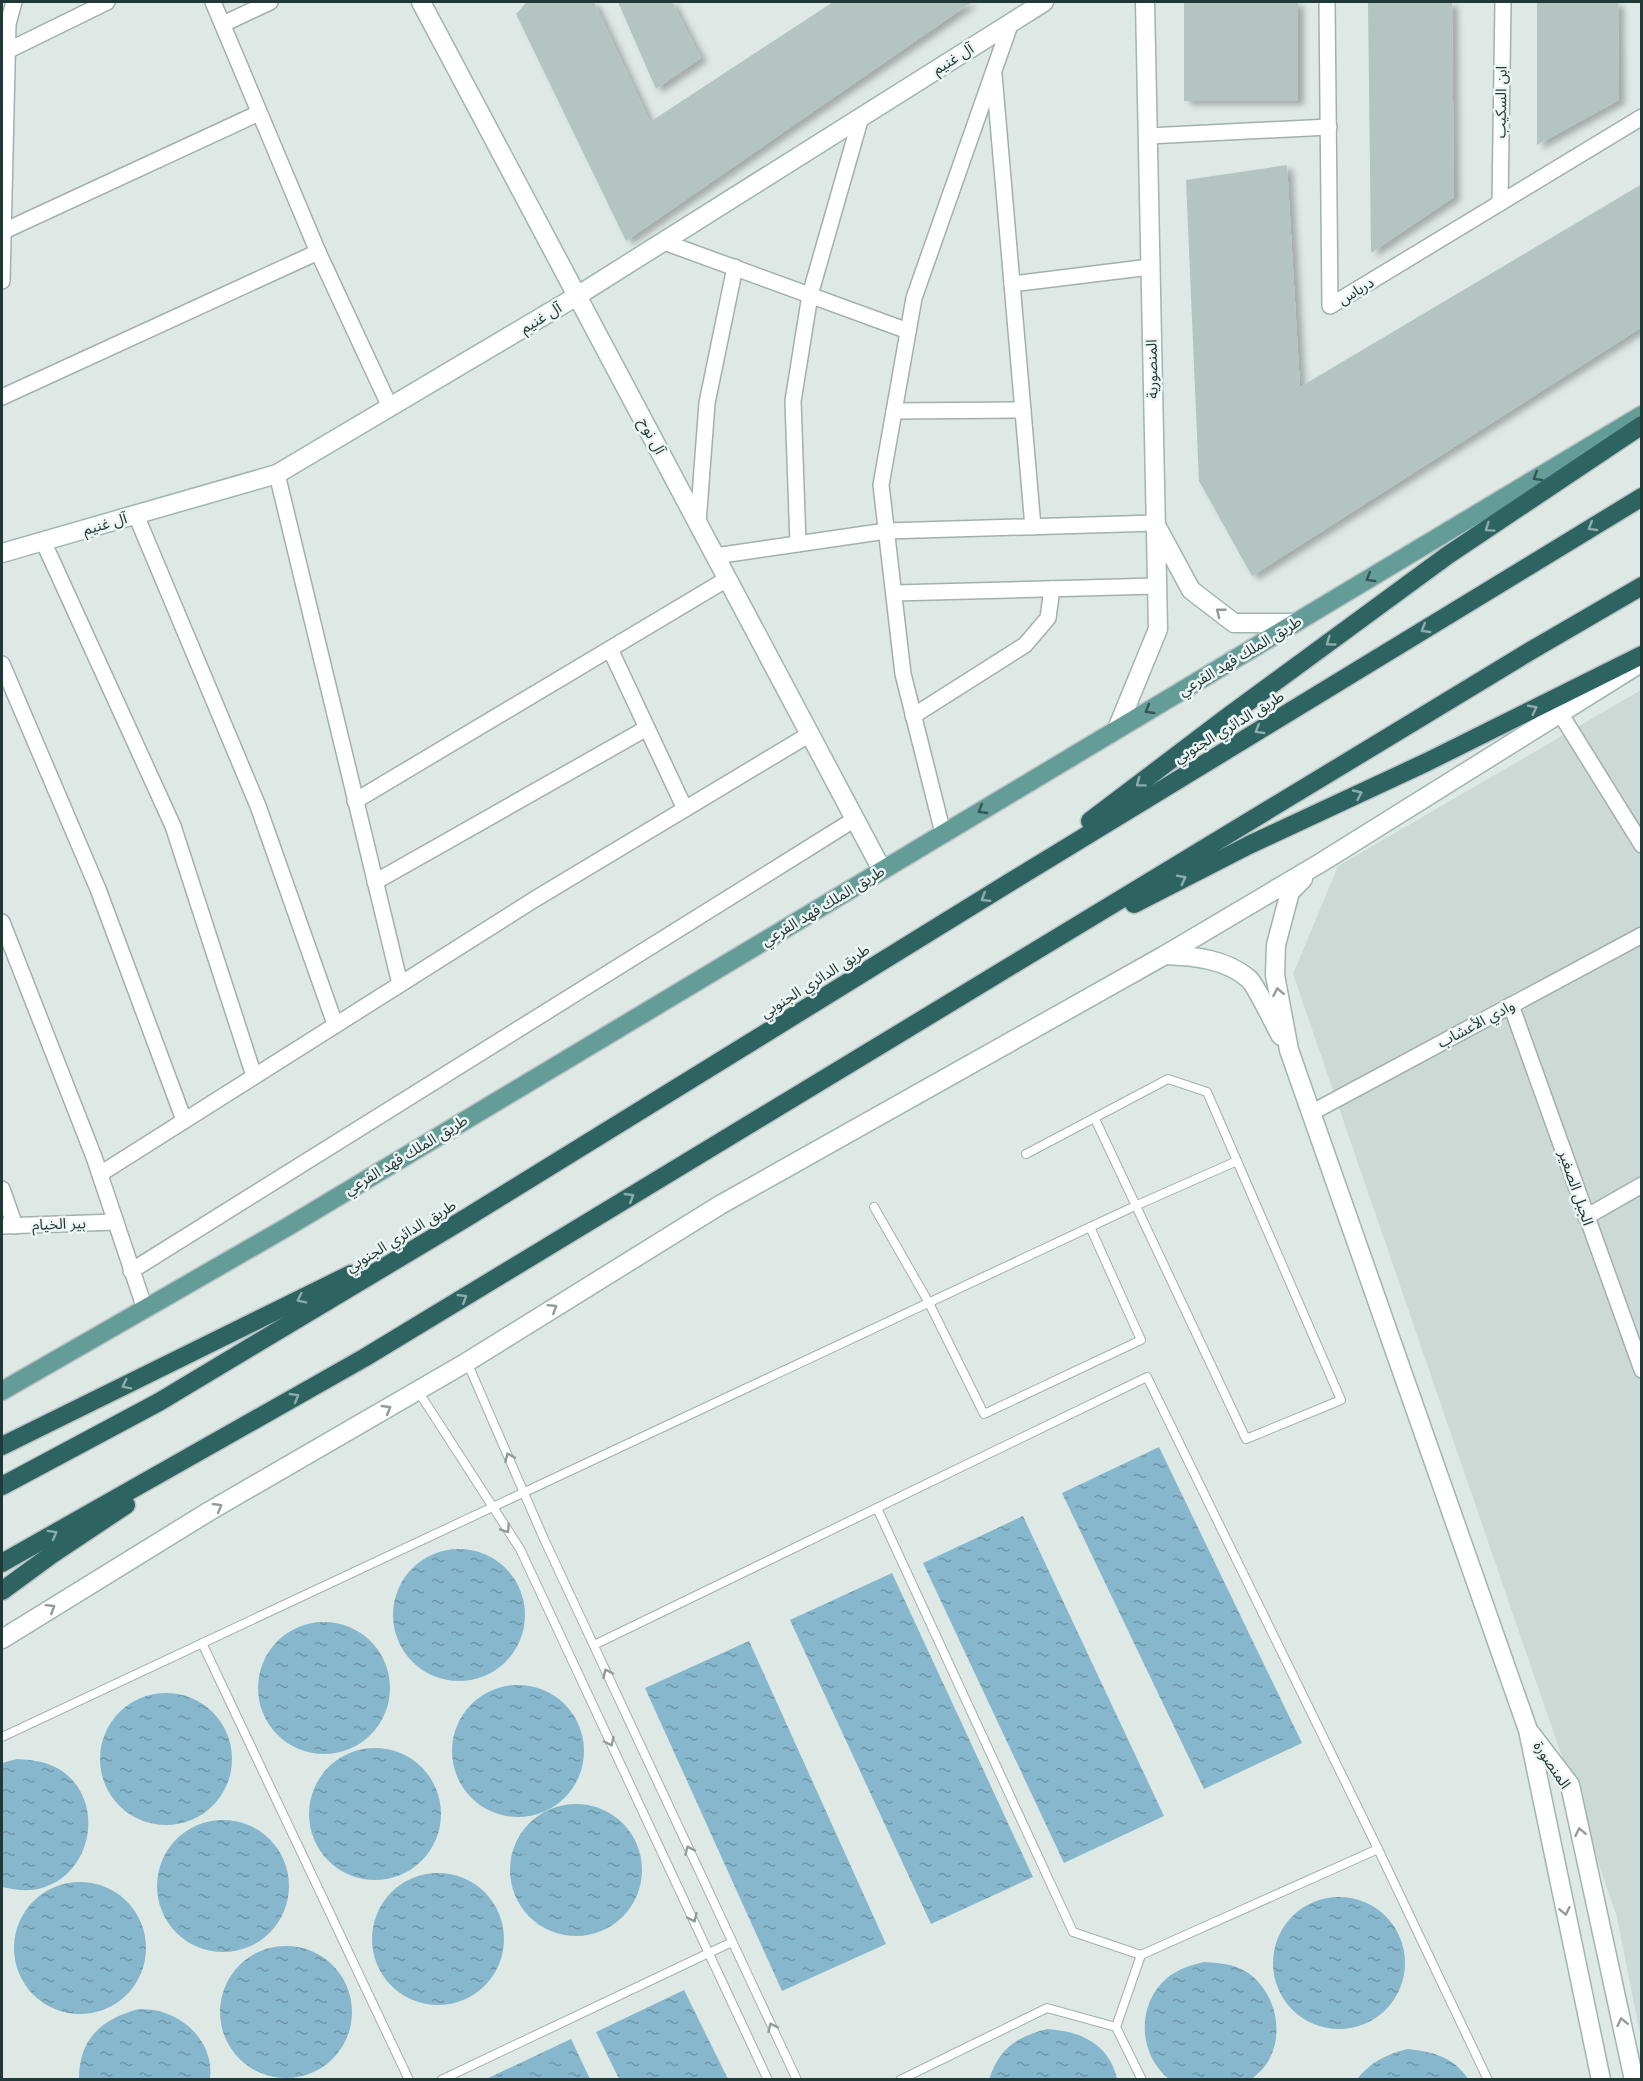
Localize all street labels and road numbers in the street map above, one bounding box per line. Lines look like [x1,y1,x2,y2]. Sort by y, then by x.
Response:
street label: آل غنيم [929,39,978,80]
street label: ابن السكيب [1491,66,1511,138]
street label: درباس [1335,273,1377,309]
street label: آل غنيم [517,298,566,339]
street label: المنصورية [1142,339,1162,399]
street label: آل نوح [632,415,669,459]
street label: آل غنيم [81,509,130,541]
street label: طريق الملك فهد الفرعي [1175,612,1306,702]
street label: طريق الدائري الجنوبي [1171,687,1289,769]
street label: طريق الملك فهد الفرعي [758,862,889,952]
street label: طريق الدائري الجنوبي [757,940,874,1024]
street label: وادي الأعشاب [1434,996,1519,1054]
street label: طريق الملك فهد الفرعي [341,1111,472,1201]
street label: الجبل الصغير [1554,1147,1597,1228]
street label: طريق الدائري الجنوبي [343,1196,461,1278]
street label: بير الخيام [32,1214,86,1236]
street label: المنصورة [1530,1738,1574,1792]

